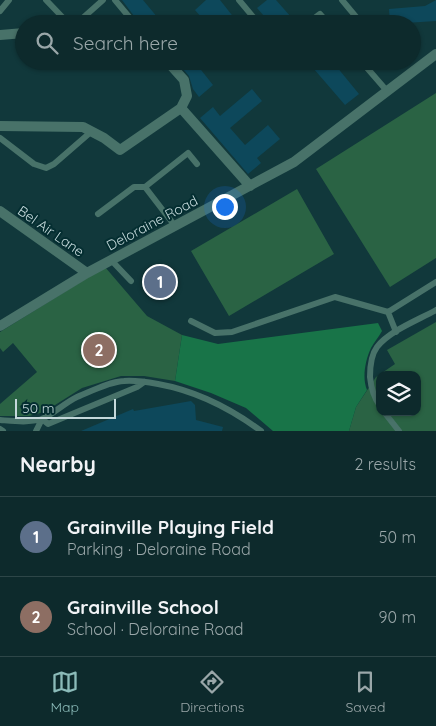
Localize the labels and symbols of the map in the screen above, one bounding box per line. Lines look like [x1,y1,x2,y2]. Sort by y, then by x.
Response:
street label: Deloraine Road [103,191,201,255]
your location [212,194,238,220]
street label: Bel Air Lane [14,201,88,261]
pin: 1 [144,263,176,301]
pin: 2 [83,331,115,369]
scale bar [15,396,116,419]

